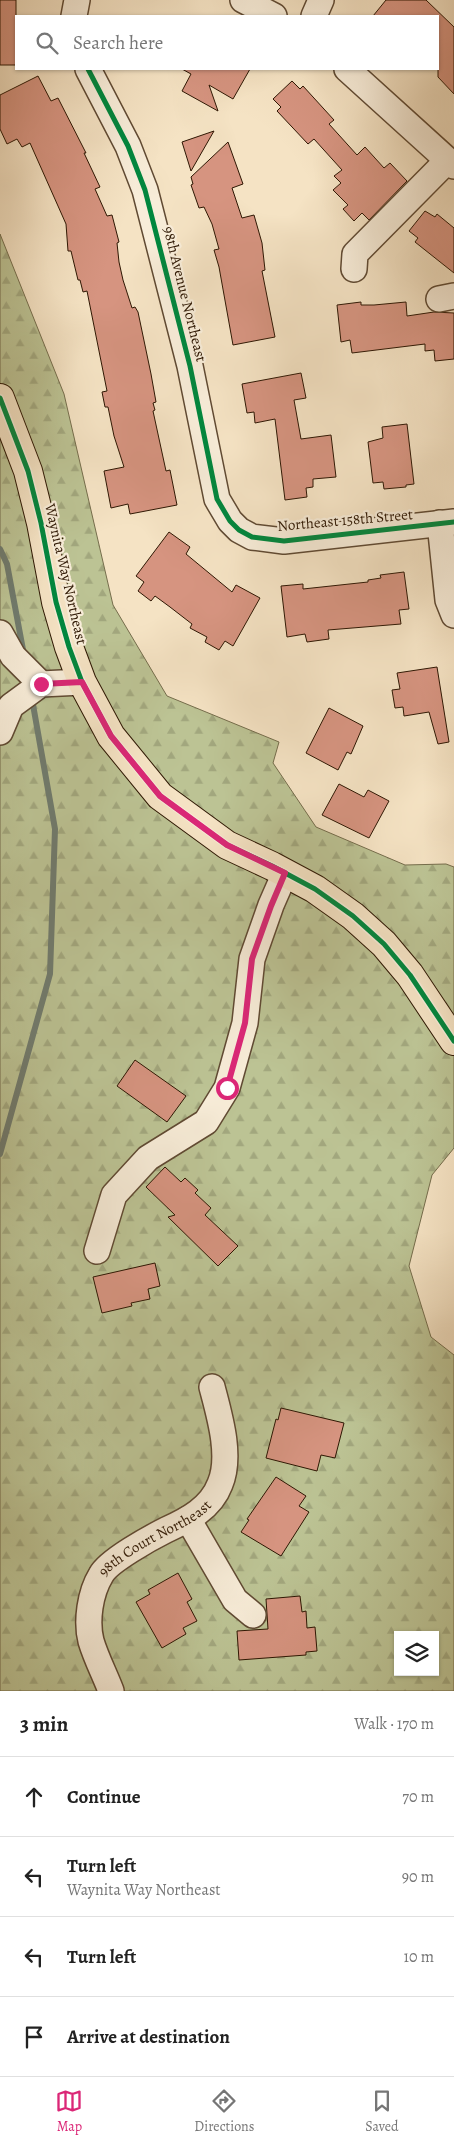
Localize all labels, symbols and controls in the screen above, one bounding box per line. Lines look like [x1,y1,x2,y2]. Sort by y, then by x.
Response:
search box [15,15,439,70]
icon: search [33,29,61,57]
text: Search here [73,30,163,56]
street label: 98th Avenue Northeast [158,224,212,364]
street label: Waynita Way Northeast [40,501,92,646]
street label: Northeast 158th Street [276,504,414,536]
route end [30,673,53,696]
route start [216,1077,239,1100]
street label: 98th Court Northeast [93,1495,216,1580]
map controls [394,1631,439,1676]
button: layers [394,1631,439,1676]
text: 3 min [20,1710,68,1738]
text: Walk · 170 m [354,1713,434,1735]
icon: ahead [20,1783,48,1811]
text: Continue [67,1784,141,1810]
text: 70 m [402,1786,434,1808]
text: Turn left [67,1853,136,1879]
icon: left [20,1863,48,1891]
text: 90 m [402,1866,434,1888]
text: Waynita Way Northeast [67,1879,221,1901]
icon: left [20,1943,48,1971]
text: Turn left [67,1944,136,1970]
text: 10 m [404,1946,434,1968]
icon: arrive [20,2023,48,2051]
text: Arrive at destination [67,2024,230,2050]
tab: Map [55,2087,83,2136]
tab: Directions [194,2087,254,2136]
tab: Saved [365,2087,399,2136]

